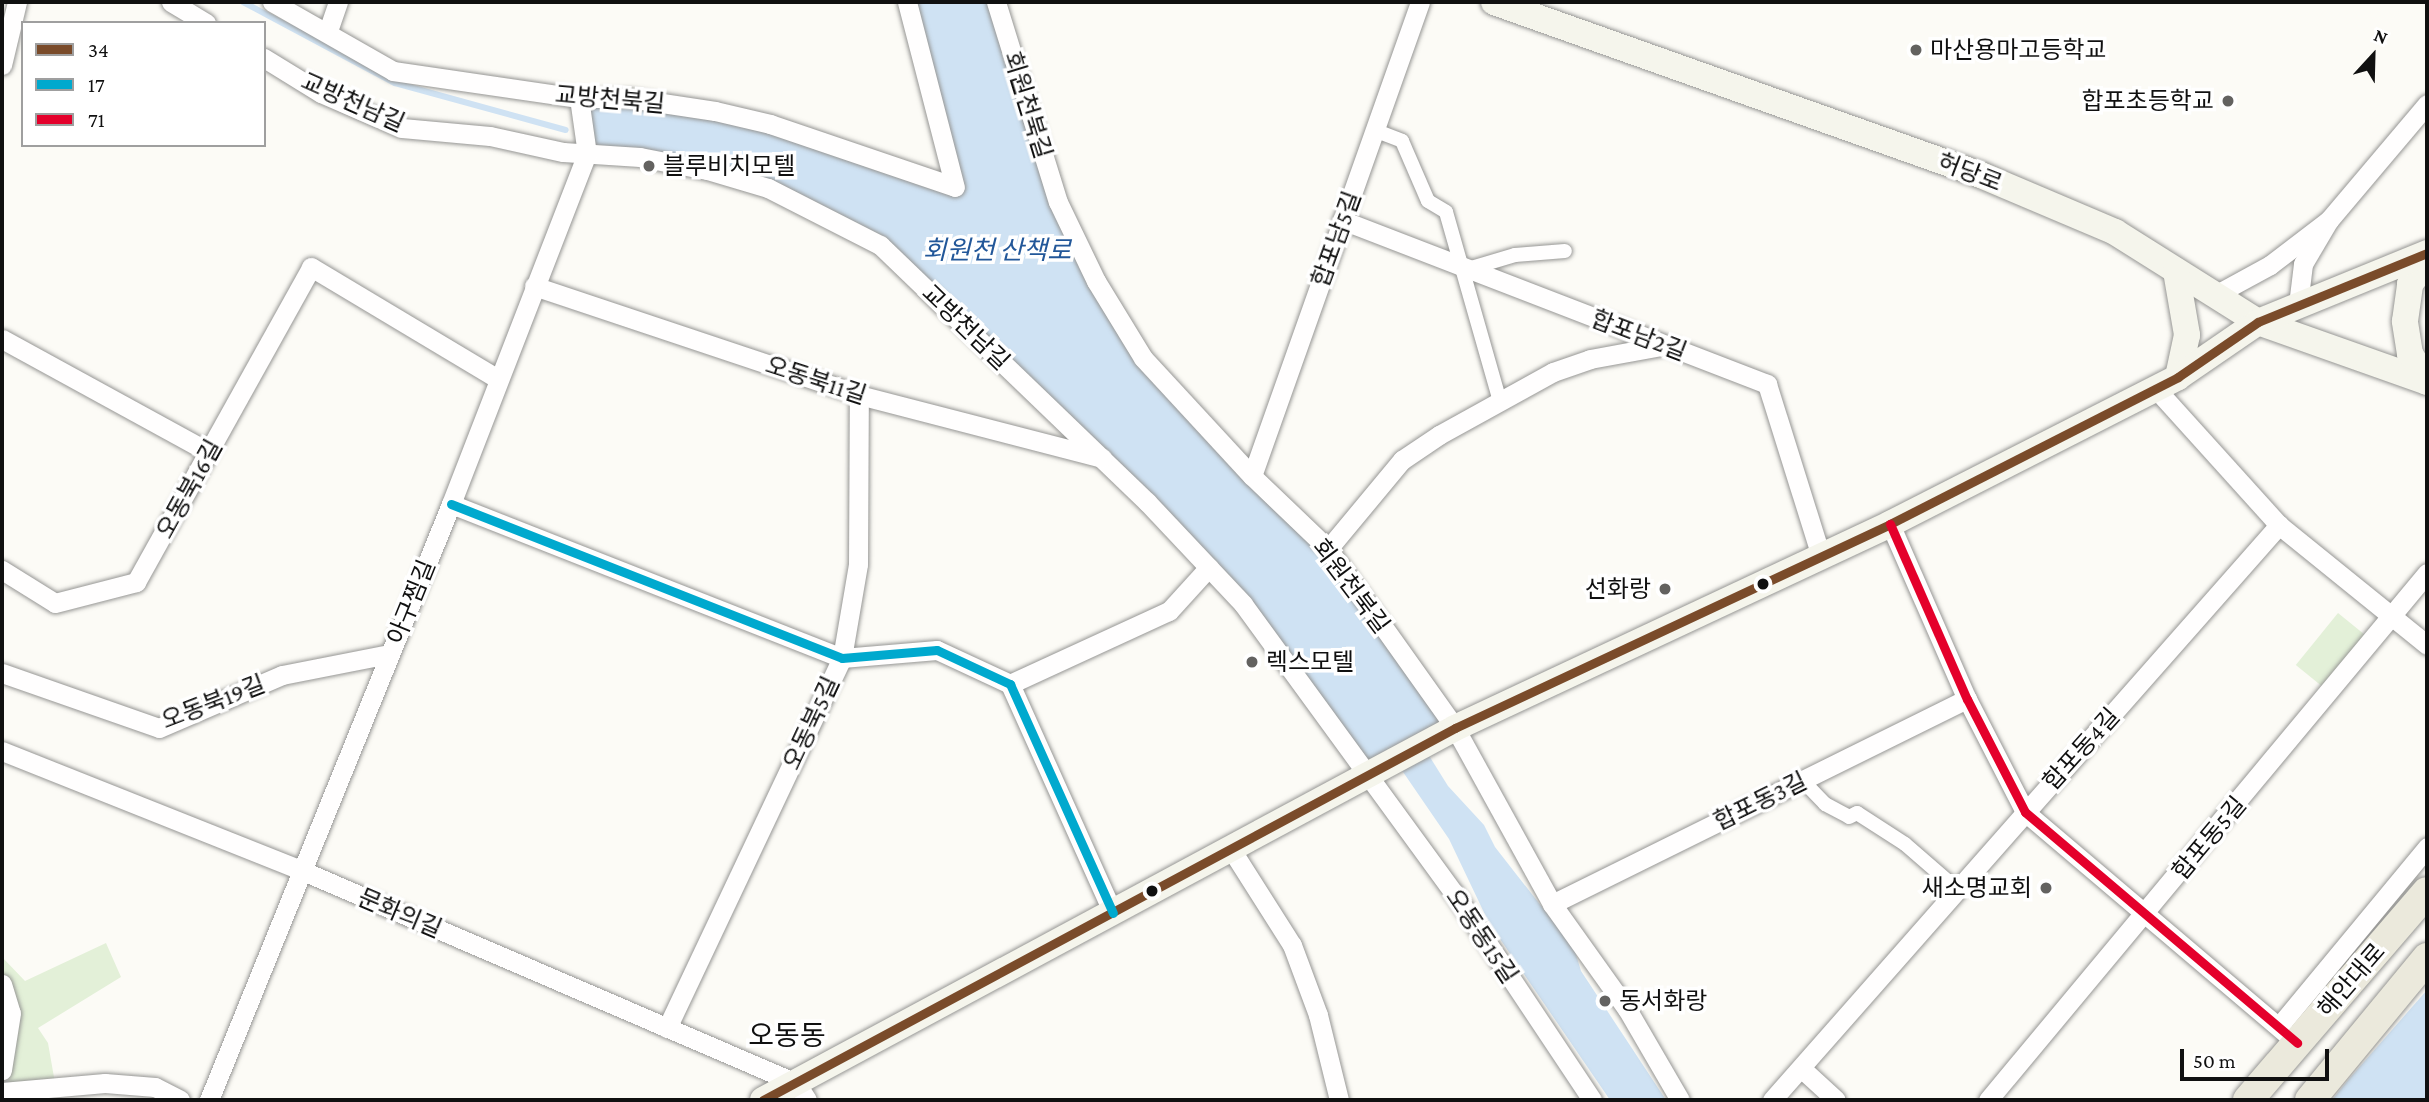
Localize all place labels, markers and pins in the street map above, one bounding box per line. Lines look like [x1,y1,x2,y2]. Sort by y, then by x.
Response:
place label: 마산용마고등학교 [1930,36,2107,64]
marker: 마산용마고등학교 [1908,42,1924,58]
place label: 합포초등학교 [2082,87,2214,115]
marker: 합포초등학교 [2220,93,2236,109]
place label: 블루비치모텔 [663,152,795,180]
marker: 블루비치모텔 [641,158,657,174]
place label: 선화랑 [1585,575,1651,603]
unlabelled marker [1756,577,1770,591]
marker: 선화랑 [1657,581,1673,597]
place label: 렉스모텔 [1266,648,1354,676]
marker: 렉스모텔 [1244,654,1260,670]
place label: 새소명교회 [1922,874,2032,902]
marker: 새소명교회 [2038,880,2054,896]
unlabelled marker [1145,884,1159,898]
place label: 동서화랑 [1619,987,1707,1015]
marker: 동서화랑 [1597,993,1613,1009]

